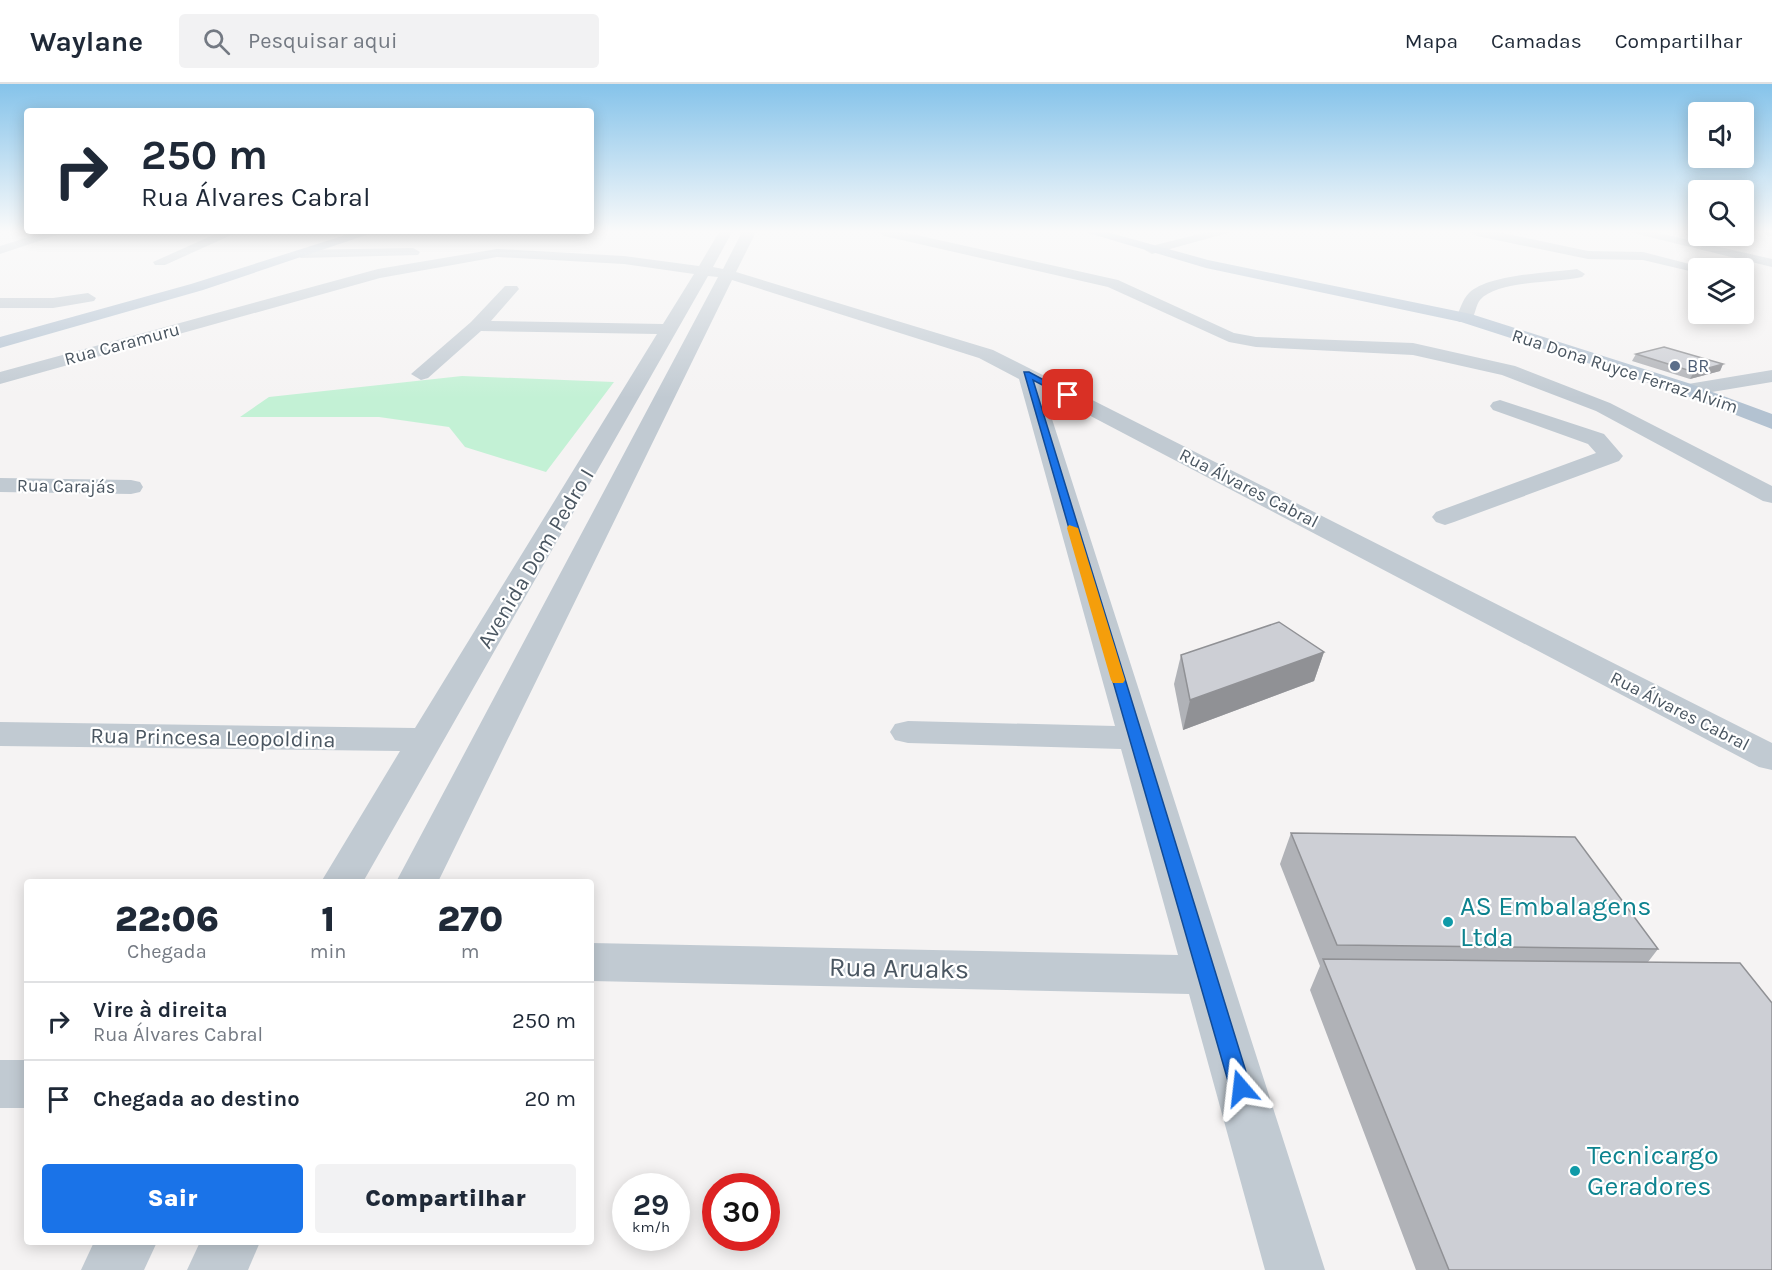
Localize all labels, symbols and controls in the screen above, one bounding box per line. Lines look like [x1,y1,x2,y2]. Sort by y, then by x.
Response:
search box [179,14,599,68]
text: Waylane [30,25,143,58]
icon: search [200,25,233,58]
text: Pesquisar aqui [248,28,398,54]
text: Mapa [1405,29,1458,53]
text: Camadas [1491,29,1582,53]
text: Compartilhar [1615,29,1742,53]
map controls [1688,102,1754,324]
button: sound [1688,102,1754,168]
text: 250 m [141,130,268,180]
icon: right [42,132,120,210]
button: search [1688,180,1754,246]
text: Rua Álvares Cabral [141,181,371,213]
button: layers [1688,258,1754,324]
street label: Rua Caramuru [62,318,182,370]
street label: Rua Dona Ruyce Ferraz Alvim [1509,324,1741,418]
place label: BR [1687,355,1709,377]
marker: BR [1668,359,1682,373]
pin [1042,369,1093,420]
icon: arrive [1051,378,1084,411]
street label: Rua Álvares Cabral [1176,443,1323,533]
street label: Avenida Dom Pedro I [472,464,600,653]
street label: Rua Carajás [17,474,115,498]
street label: Rua Álvares Cabral [1607,666,1754,756]
street label: Rua Princesa Leopoldina [90,723,336,753]
place label: AS Embalagens Ltda [1460,890,1652,953]
text: 22:06 [115,898,219,940]
text: 1 [321,898,335,940]
text: 270 [437,898,503,940]
marker: AS Embalagens Ltda [1441,915,1455,929]
text: Chegada [127,940,207,963]
text: min [310,940,346,963]
text: m [461,940,480,963]
street label: Rua Aruaks [829,951,969,985]
text: Vire à direita [93,997,228,1023]
icon: right [42,1005,75,1038]
text: 250 m [512,1008,576,1034]
text: Rua Álvares Cabral [93,1023,263,1046]
position arrow [1209,1056,1273,1120]
icon: arrive [42,1083,75,1116]
text: Chegada ao destino [93,1086,300,1112]
text: 20 m [524,1086,576,1112]
place label: Tecnicargo Geradores [1587,1139,1719,1202]
button: Sair [42,1164,303,1233]
button: Compartilhar [315,1164,576,1233]
marker: Tecnicargo Geradores [1568,1164,1582,1178]
speed limit sign: 30 [702,1173,780,1251]
text: 29 [633,1187,669,1223]
text: km/h [632,1218,670,1236]

